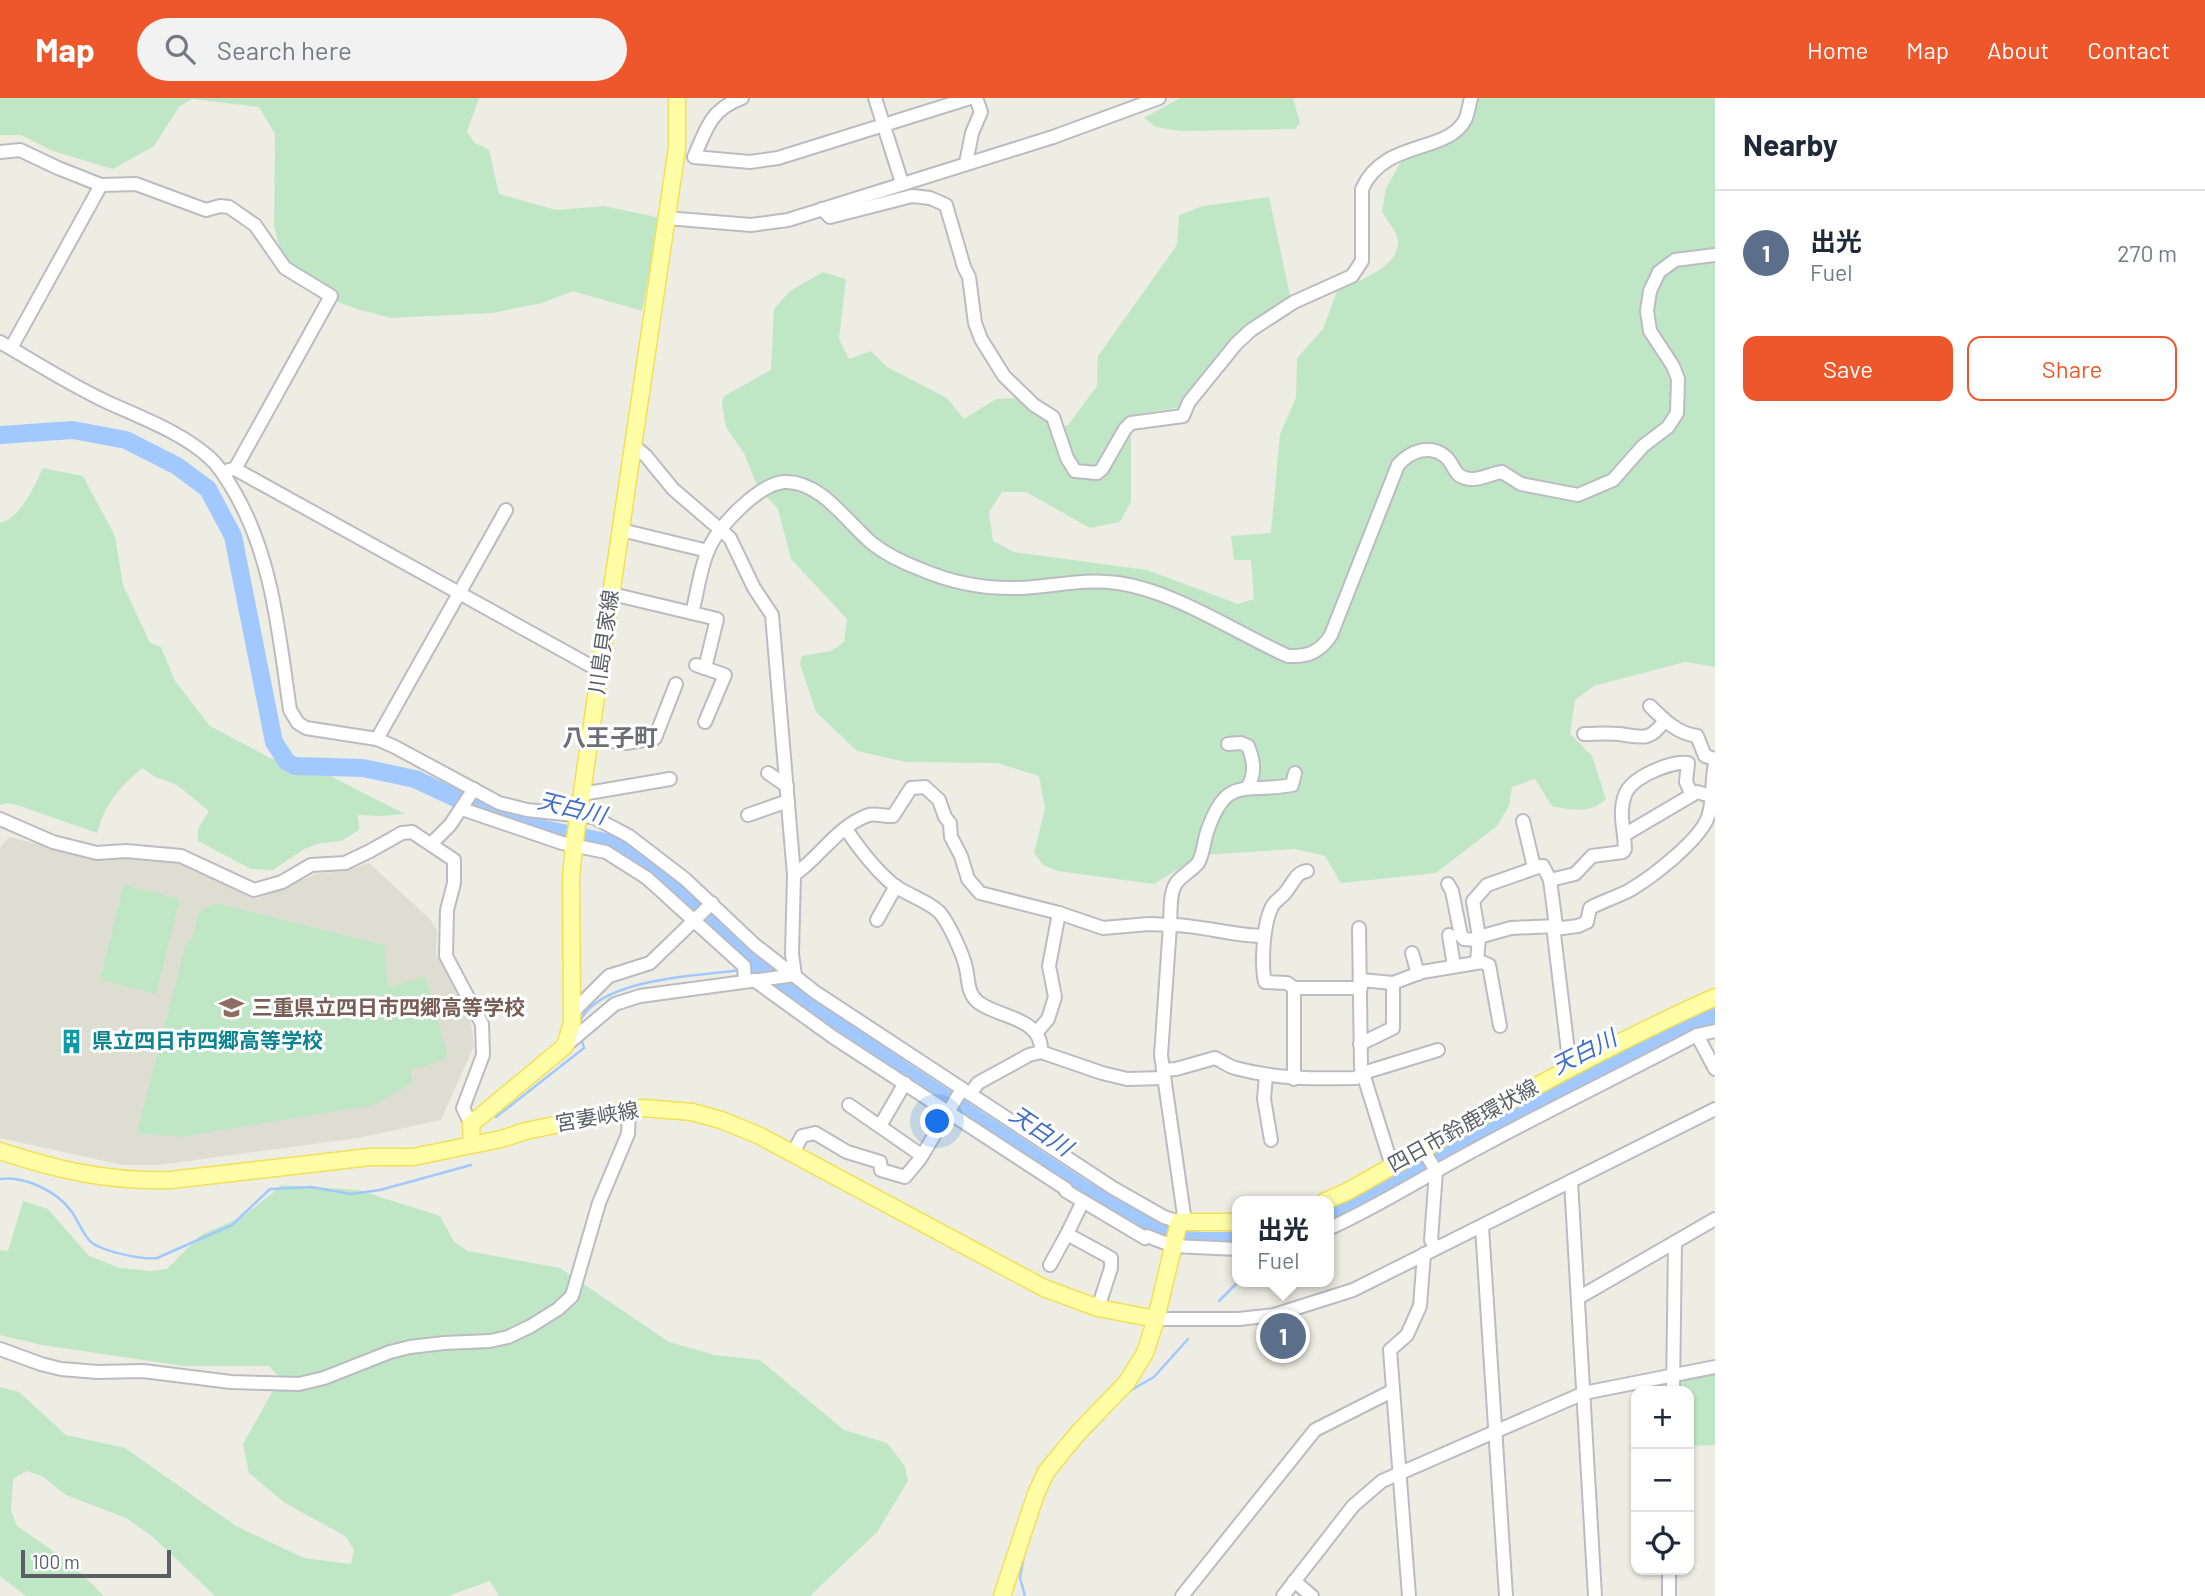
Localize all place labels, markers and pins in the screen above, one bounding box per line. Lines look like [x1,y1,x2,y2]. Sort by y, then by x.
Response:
school or university icon: 三重県立四日市四郷高等学校 [218,994,246,1022]
place label: 三重県立四日市四郷高等学校 [252,994,525,1019]
building icon: 県立四日市四郷高等学校 [58,1027,86,1055]
place label: 県立四日市四郷高等学校 [92,1027,323,1052]
pin: 1 [1260,1310,1306,1362]

